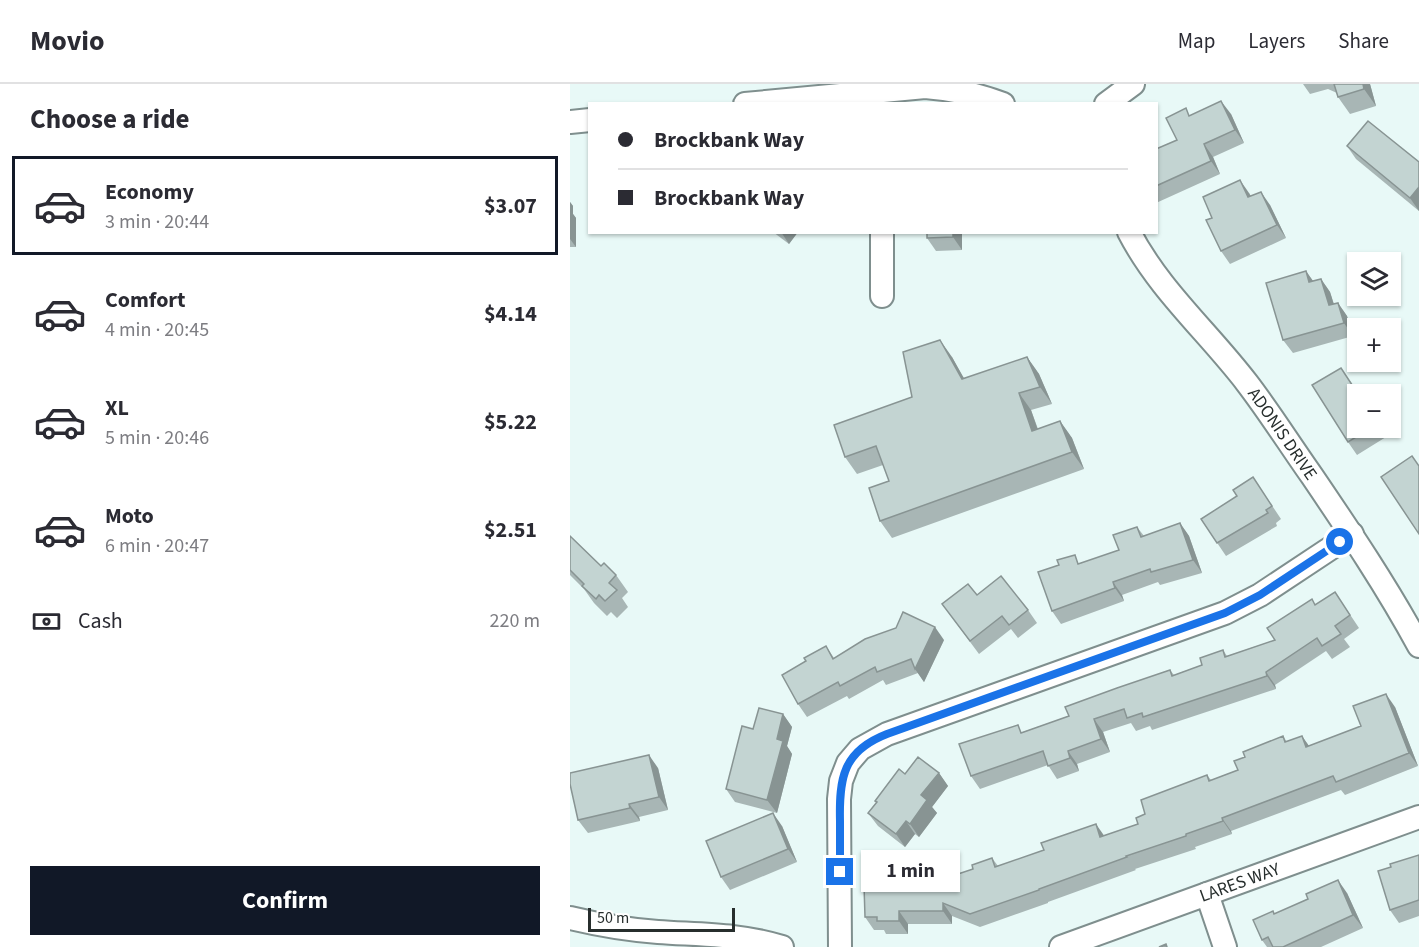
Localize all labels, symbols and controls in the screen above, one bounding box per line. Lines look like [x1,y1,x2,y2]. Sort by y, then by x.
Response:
text: Movio [30,21,105,61]
text: Map [1178,26,1215,56]
text: Layers [1248,26,1305,56]
text: Share [1338,26,1389,56]
text: Choose a ride [30,100,190,139]
text: Brockbank Way [654,124,804,156]
text: Economy [105,176,194,208]
icon: car [33,179,87,233]
text: Brockbank Way [654,182,804,214]
text: $3.07 [484,190,537,222]
text: 3 min · 20:44 [105,208,209,236]
map controls [1347,252,1401,438]
button: layers [1347,252,1401,306]
text: Comfort [105,284,186,316]
icon: car [33,287,87,341]
text: $4.14 [484,298,537,330]
text: 4 min · 20:45 [105,316,209,344]
button: + [1347,318,1401,372]
street label: ADONIS DRIVE [1242,383,1323,485]
button: − [1347,384,1401,438]
text: XL [105,392,129,424]
icon: car [33,395,87,449]
text: $5.22 [484,406,537,438]
text: 5 min · 20:46 [105,424,209,452]
text: Moto [105,500,154,532]
icon: car [33,503,87,557]
text: $2.51 [484,514,537,546]
route start [1326,528,1353,555]
text: 6 min · 20:47 [105,532,209,560]
icon: cash [30,605,63,638]
text: Cash [78,605,123,637]
text: 220 m [490,607,540,635]
callout: 1 min [861,851,960,893]
street label: LARES WAY [1196,856,1284,909]
text: 1 min [886,857,935,885]
route end [826,858,853,885]
button: Confirm [30,866,540,935]
scale bar [588,905,735,932]
text: 50 m [597,907,629,929]

